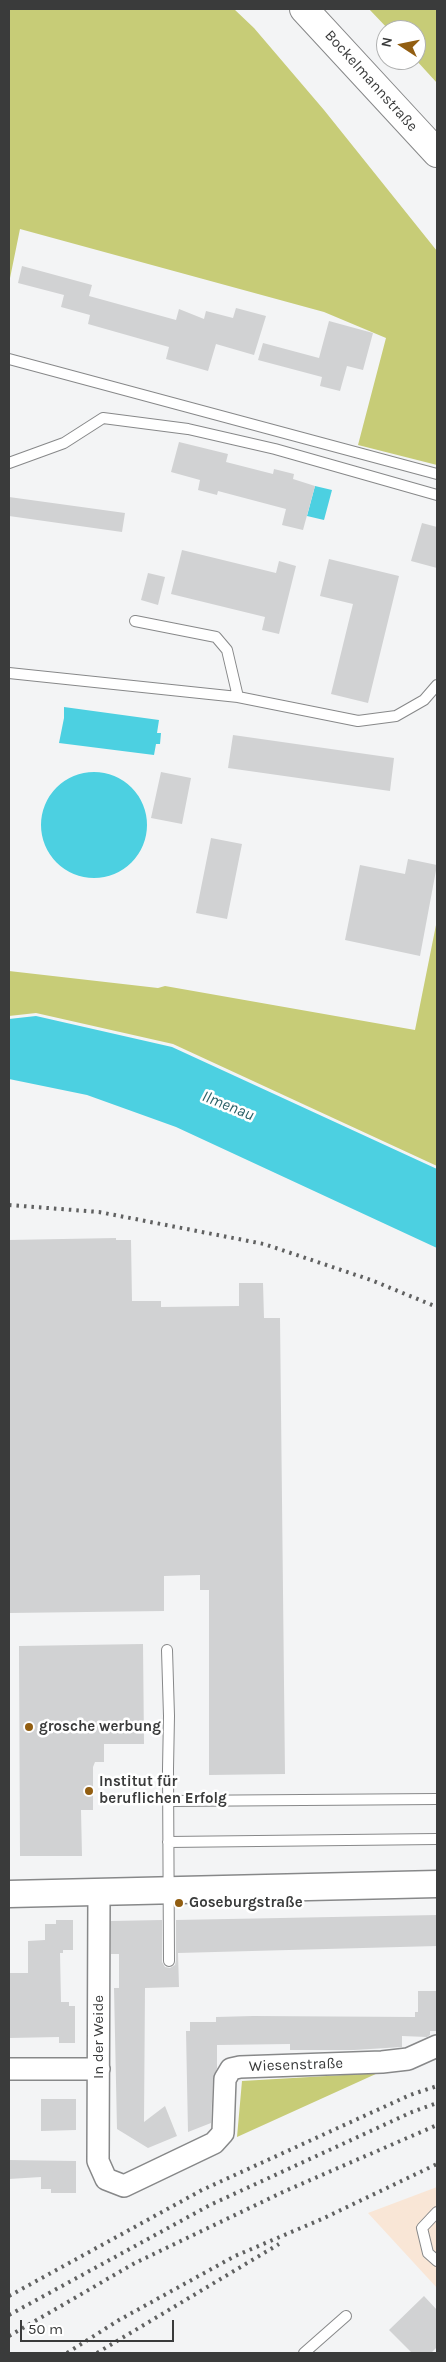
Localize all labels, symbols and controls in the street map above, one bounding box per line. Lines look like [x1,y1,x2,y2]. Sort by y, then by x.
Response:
north arrow [376,20,426,70]
street label: Bockelmannstraße [321,27,421,135]
text: N [377,36,396,49]
water label: Ilmenau [199,1087,257,1125]
place label: grosche werbung [39,1718,161,1736]
marker: grosche werbung [23,1721,35,1733]
place label: Institut für beruflichen Erfolg [99,1773,227,1808]
marker: Institut für beruflichen Erfolg [83,1785,95,1797]
place label: Goseburgstraße [189,1894,303,1912]
marker: Goseburgstraße [173,1897,185,1909]
street label: In der Weide [90,1995,108,2079]
street label: Wiesenstraße [249,2054,343,2076]
scale bar [22,2310,176,2342]
text: 50 m [28,2320,63,2338]

